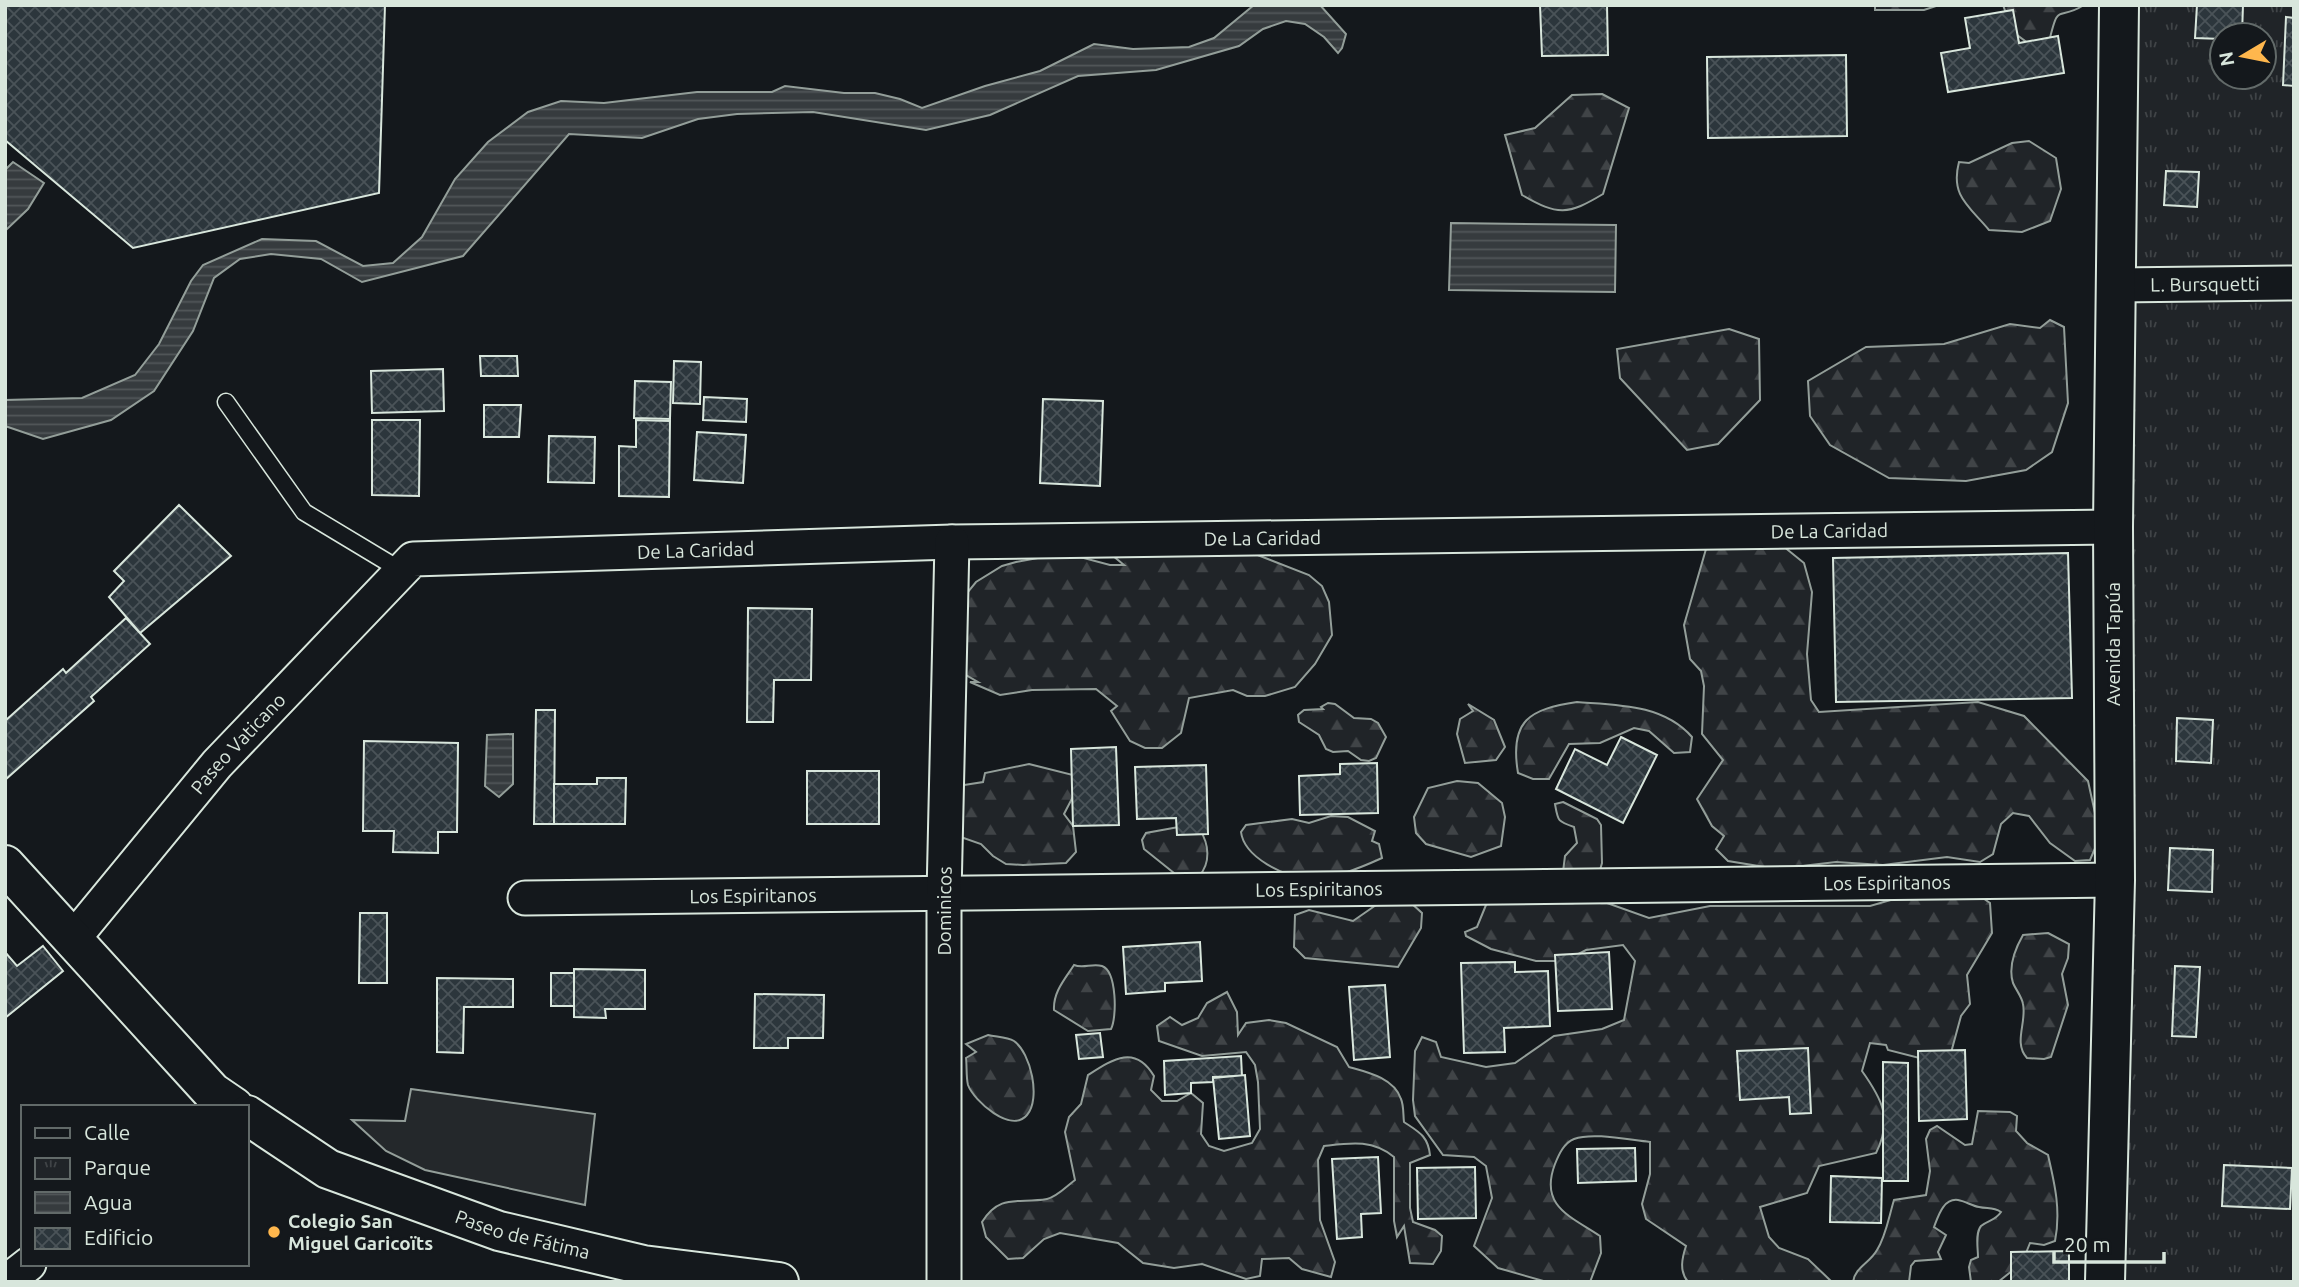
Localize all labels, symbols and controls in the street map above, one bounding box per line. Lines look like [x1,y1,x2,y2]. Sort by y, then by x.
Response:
north arrow [2208,21,2278,91]
text: N [2214,50,2238,68]
street label: L. Bursquetti [2150,272,2260,296]
street label: De La Caridad [1771,519,1888,542]
street label: De La Caridad [1204,526,1321,550]
street label: De La Caridad [637,537,755,563]
street label: Avenida Tapúa [2102,582,2124,706]
street label: Paseo Vaticano [186,688,290,798]
street label: Dominicos [933,866,956,956]
street label: Los Espiritanos [1823,871,1951,894]
street label: Los Espiritanos [1255,877,1383,901]
street label: Los Espiritanos [689,884,817,907]
legend [21,1105,248,1266]
text: Calle [84,1120,130,1144]
text: Parque [84,1155,151,1179]
text: Agua [84,1190,133,1214]
street label: Paseo de Fátima [452,1205,592,1263]
place label: Colegio San Miguel Garicoïts [288,1210,433,1254]
scale bar [2054,1220,2164,1264]
marker: Colegio San Miguel Garicoïts [266,1224,282,1240]
text: Edificio [84,1225,153,1249]
text: 20 m [2064,1232,2111,1256]

